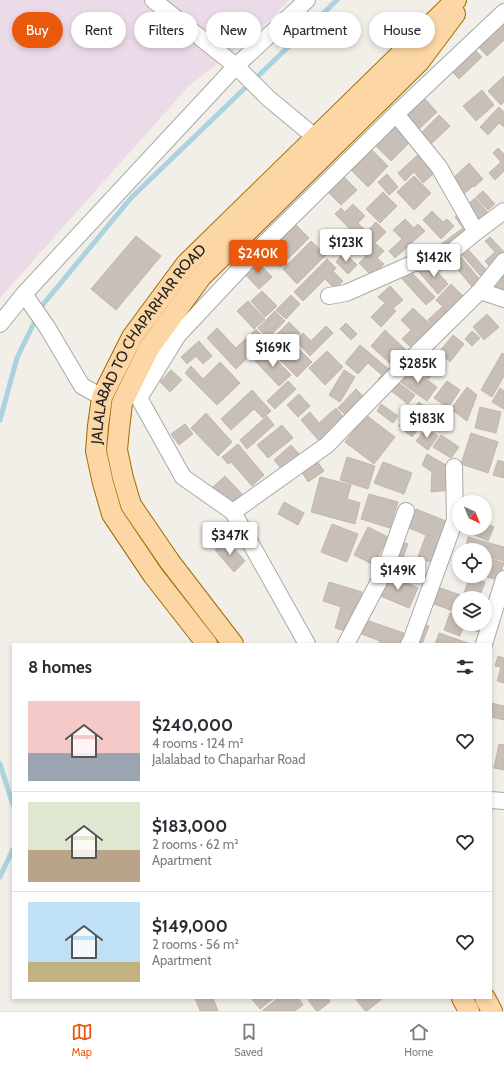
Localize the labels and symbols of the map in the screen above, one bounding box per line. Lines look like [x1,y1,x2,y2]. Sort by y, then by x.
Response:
pin: $123K [318,229,374,263]
street label: JALALABAD TO CHAPARHAR ROAD [87,240,210,446]
pin: $240K [230,240,286,274]
pin: $142K [406,244,462,278]
pin: $169K [245,334,301,368]
pin: $285K [390,350,446,384]
pin: $183K [399,405,455,439]
north arrow [452,495,492,535]
pin: $347K [202,522,258,556]
pin: $149K [370,557,426,591]

